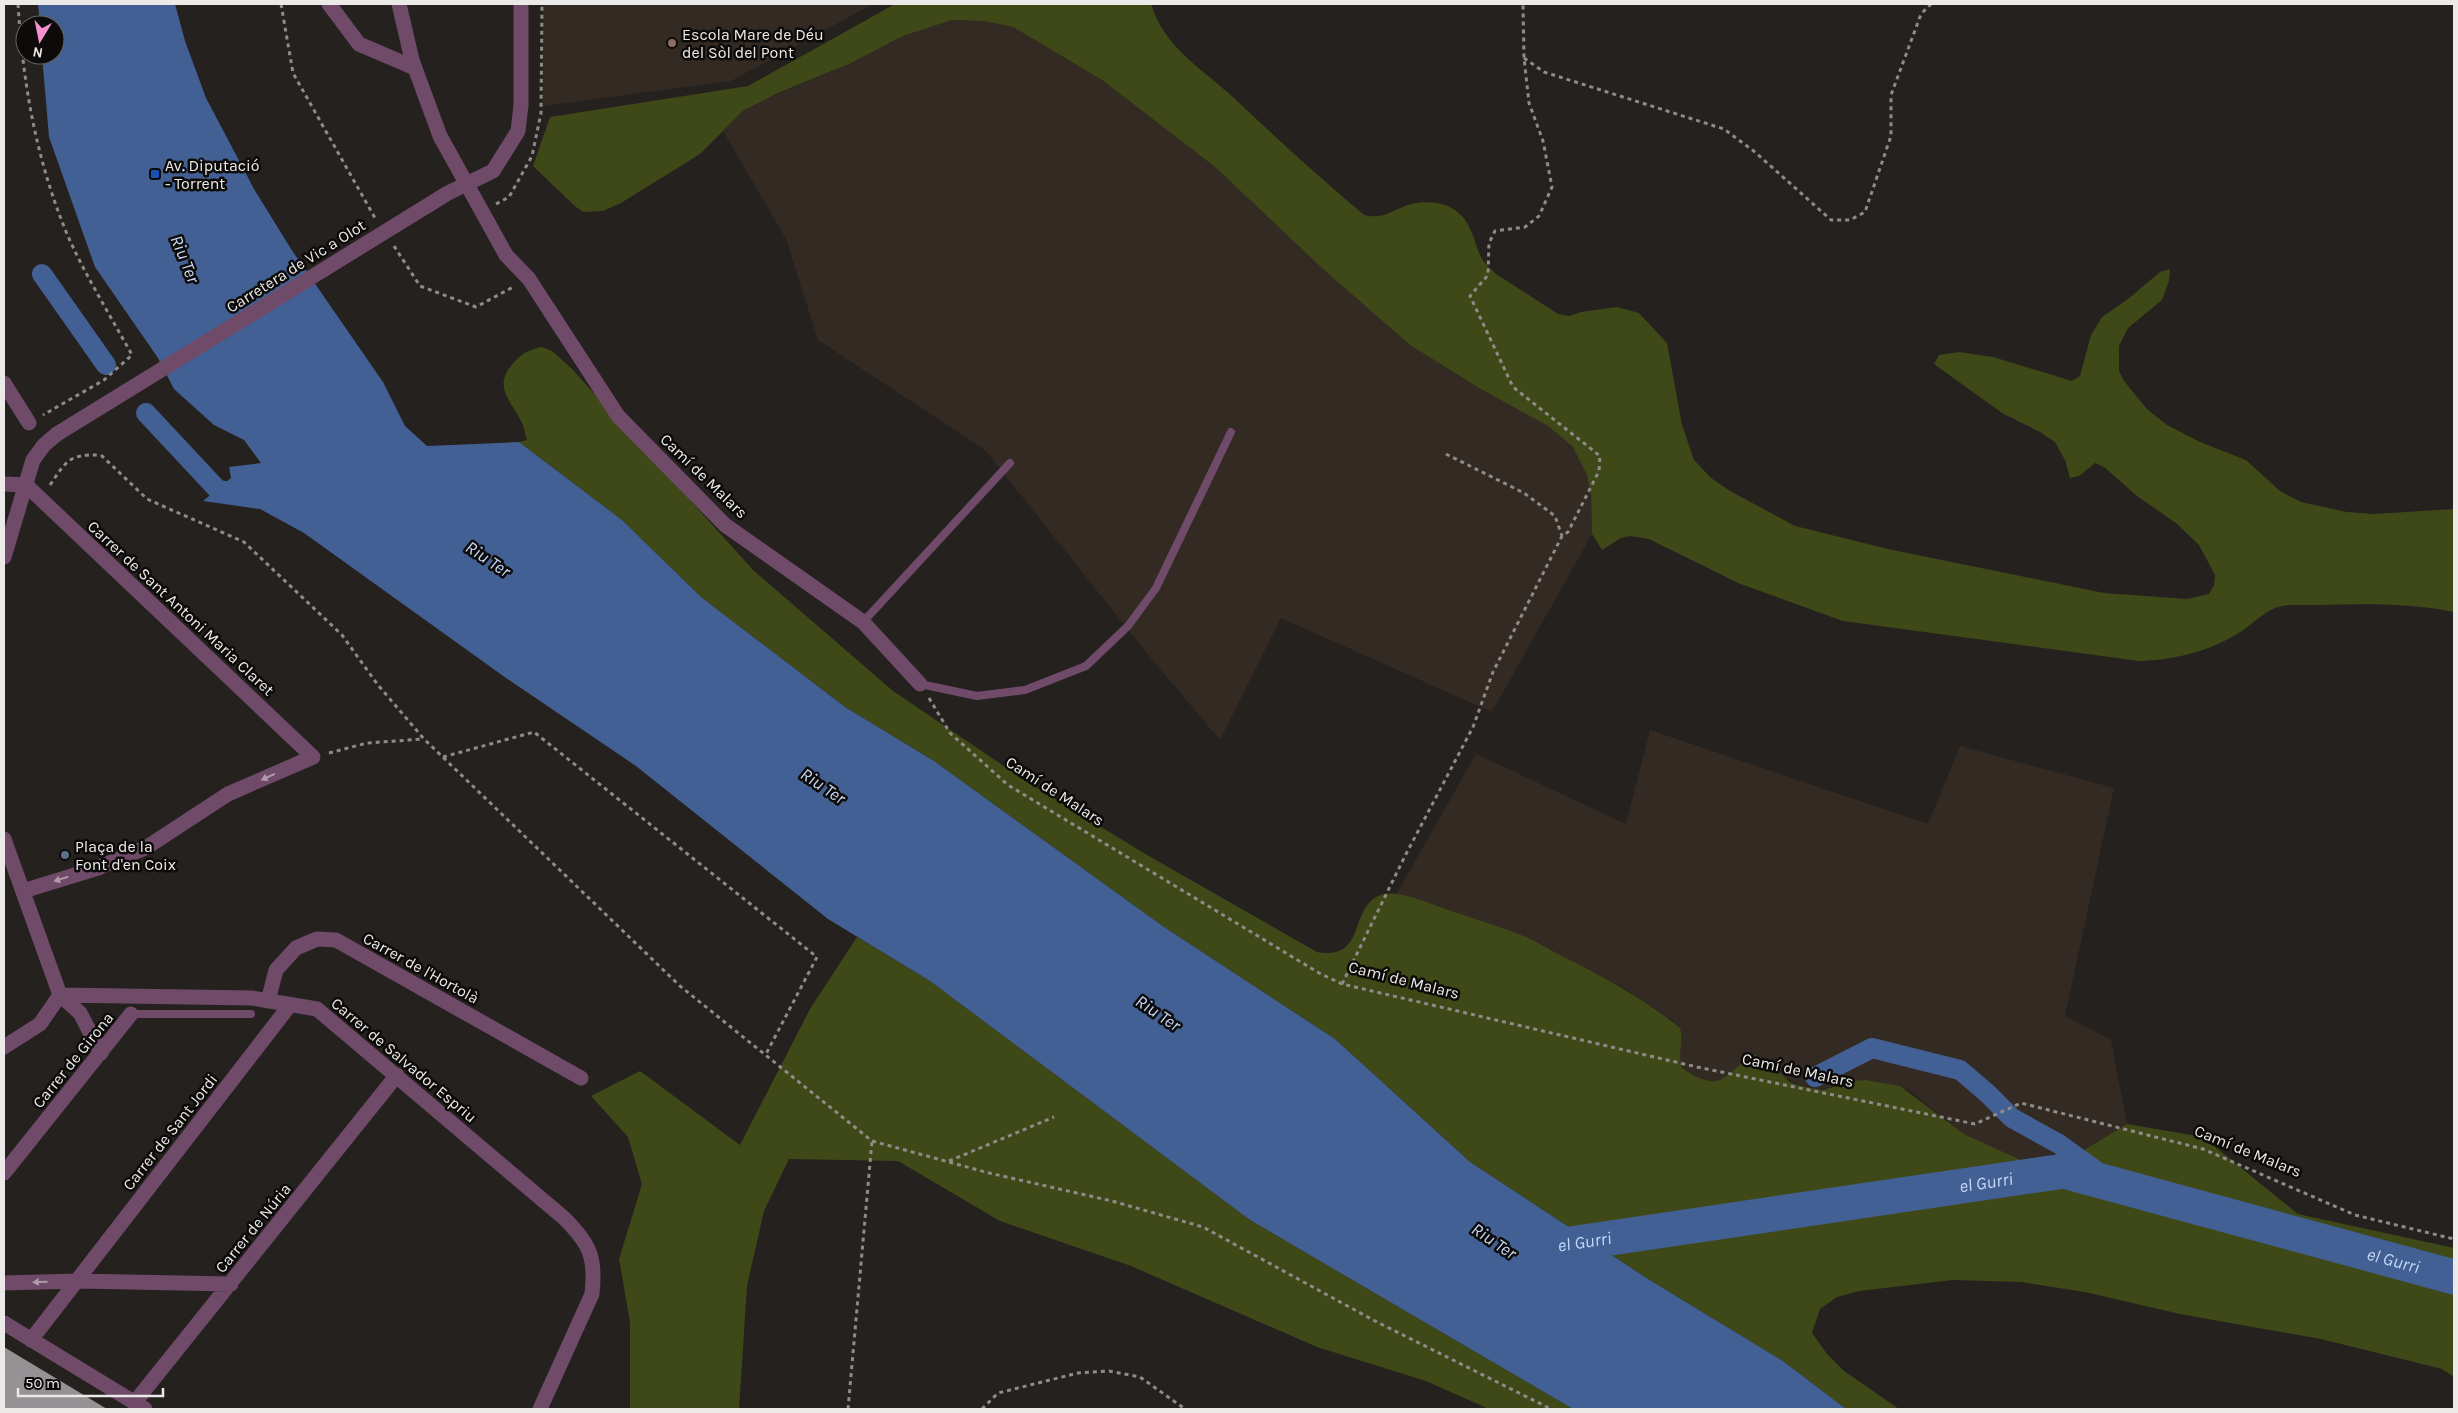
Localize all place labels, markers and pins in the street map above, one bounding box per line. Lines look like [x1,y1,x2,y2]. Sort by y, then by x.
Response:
place label: Escola Mare de Déu del Sòl del Pont [682,25,824,62]
marker: Escola Mare de Déu del Sòl del Pont [666,37,678,49]
place label: Av. Diputació - Torrent [165,156,260,193]
marker: Av. Diputació - Torrent [149,168,161,180]
place label: Plaça de la Font d'en Coix [75,837,176,874]
marker: Plaça de la Font d'en Coix [59,849,71,861]

